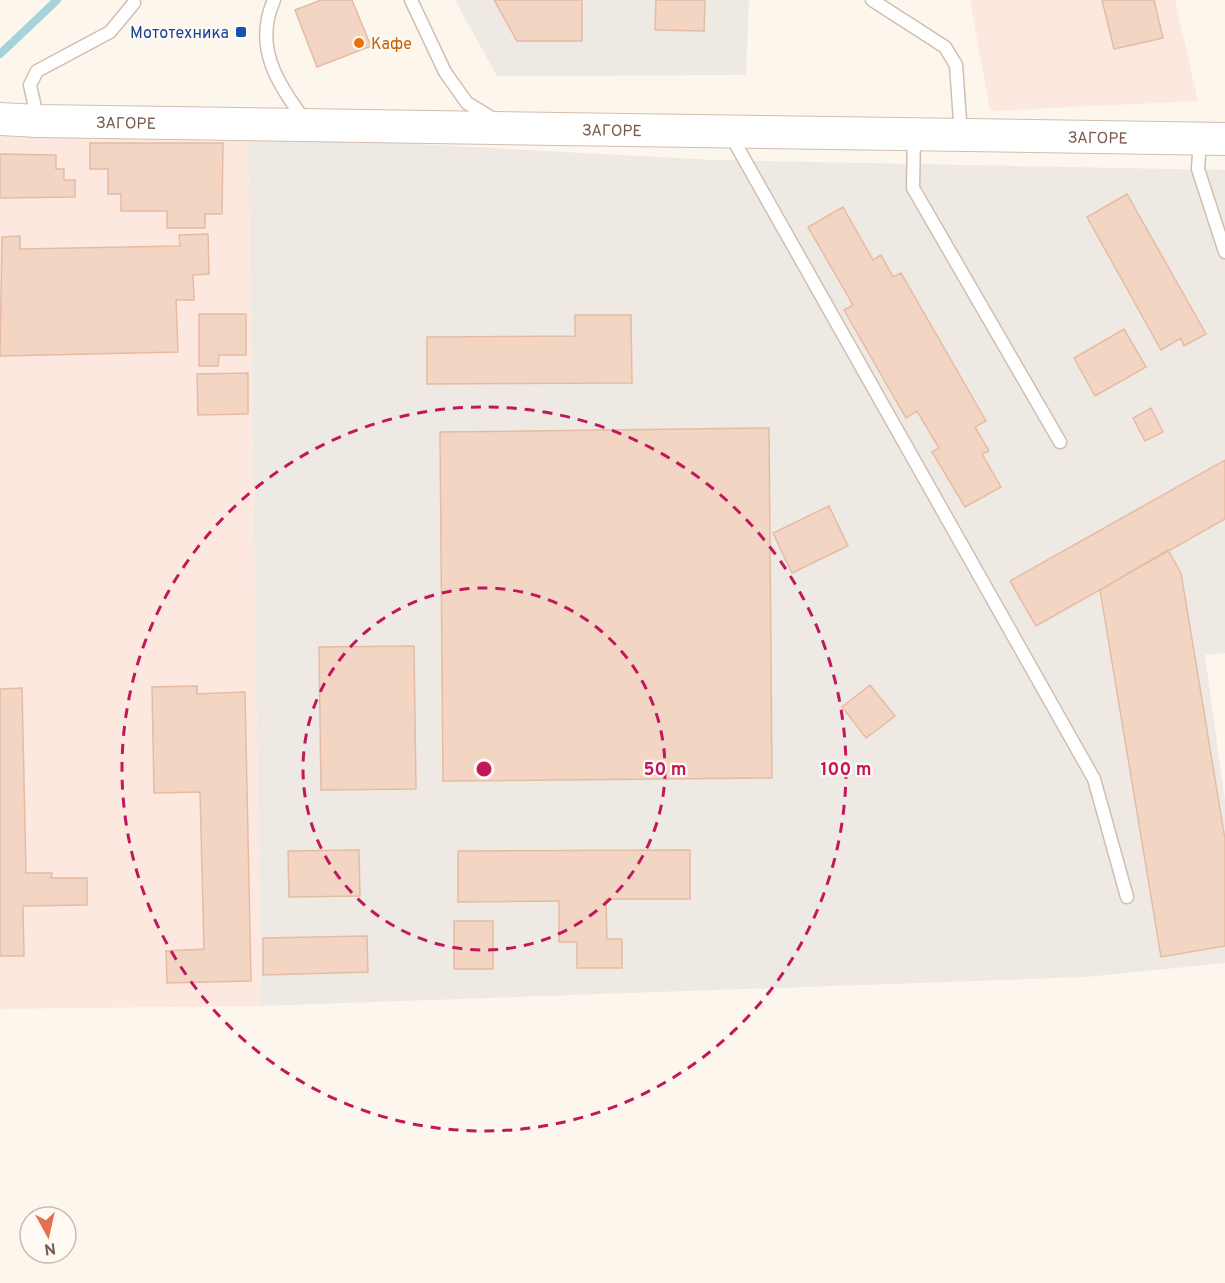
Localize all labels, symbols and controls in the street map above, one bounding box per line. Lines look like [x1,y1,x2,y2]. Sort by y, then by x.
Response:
place label: Мототехника [130,24,229,44]
marker: Мототехника [234,25,248,39]
place label: Кафе [371,35,412,55]
marker: Кафе [352,36,366,50]
street label: ЗАГОРЕ [96,114,156,135]
street label: ЗАГОРЕ [582,121,642,142]
street label: ЗАГОРЕ [1067,129,1128,150]
centre of rings [474,759,494,779]
text: 50 m [643,759,687,782]
text: 100 m [820,759,872,782]
north arrow [18,1205,78,1265]
text: N [43,1237,57,1259]

